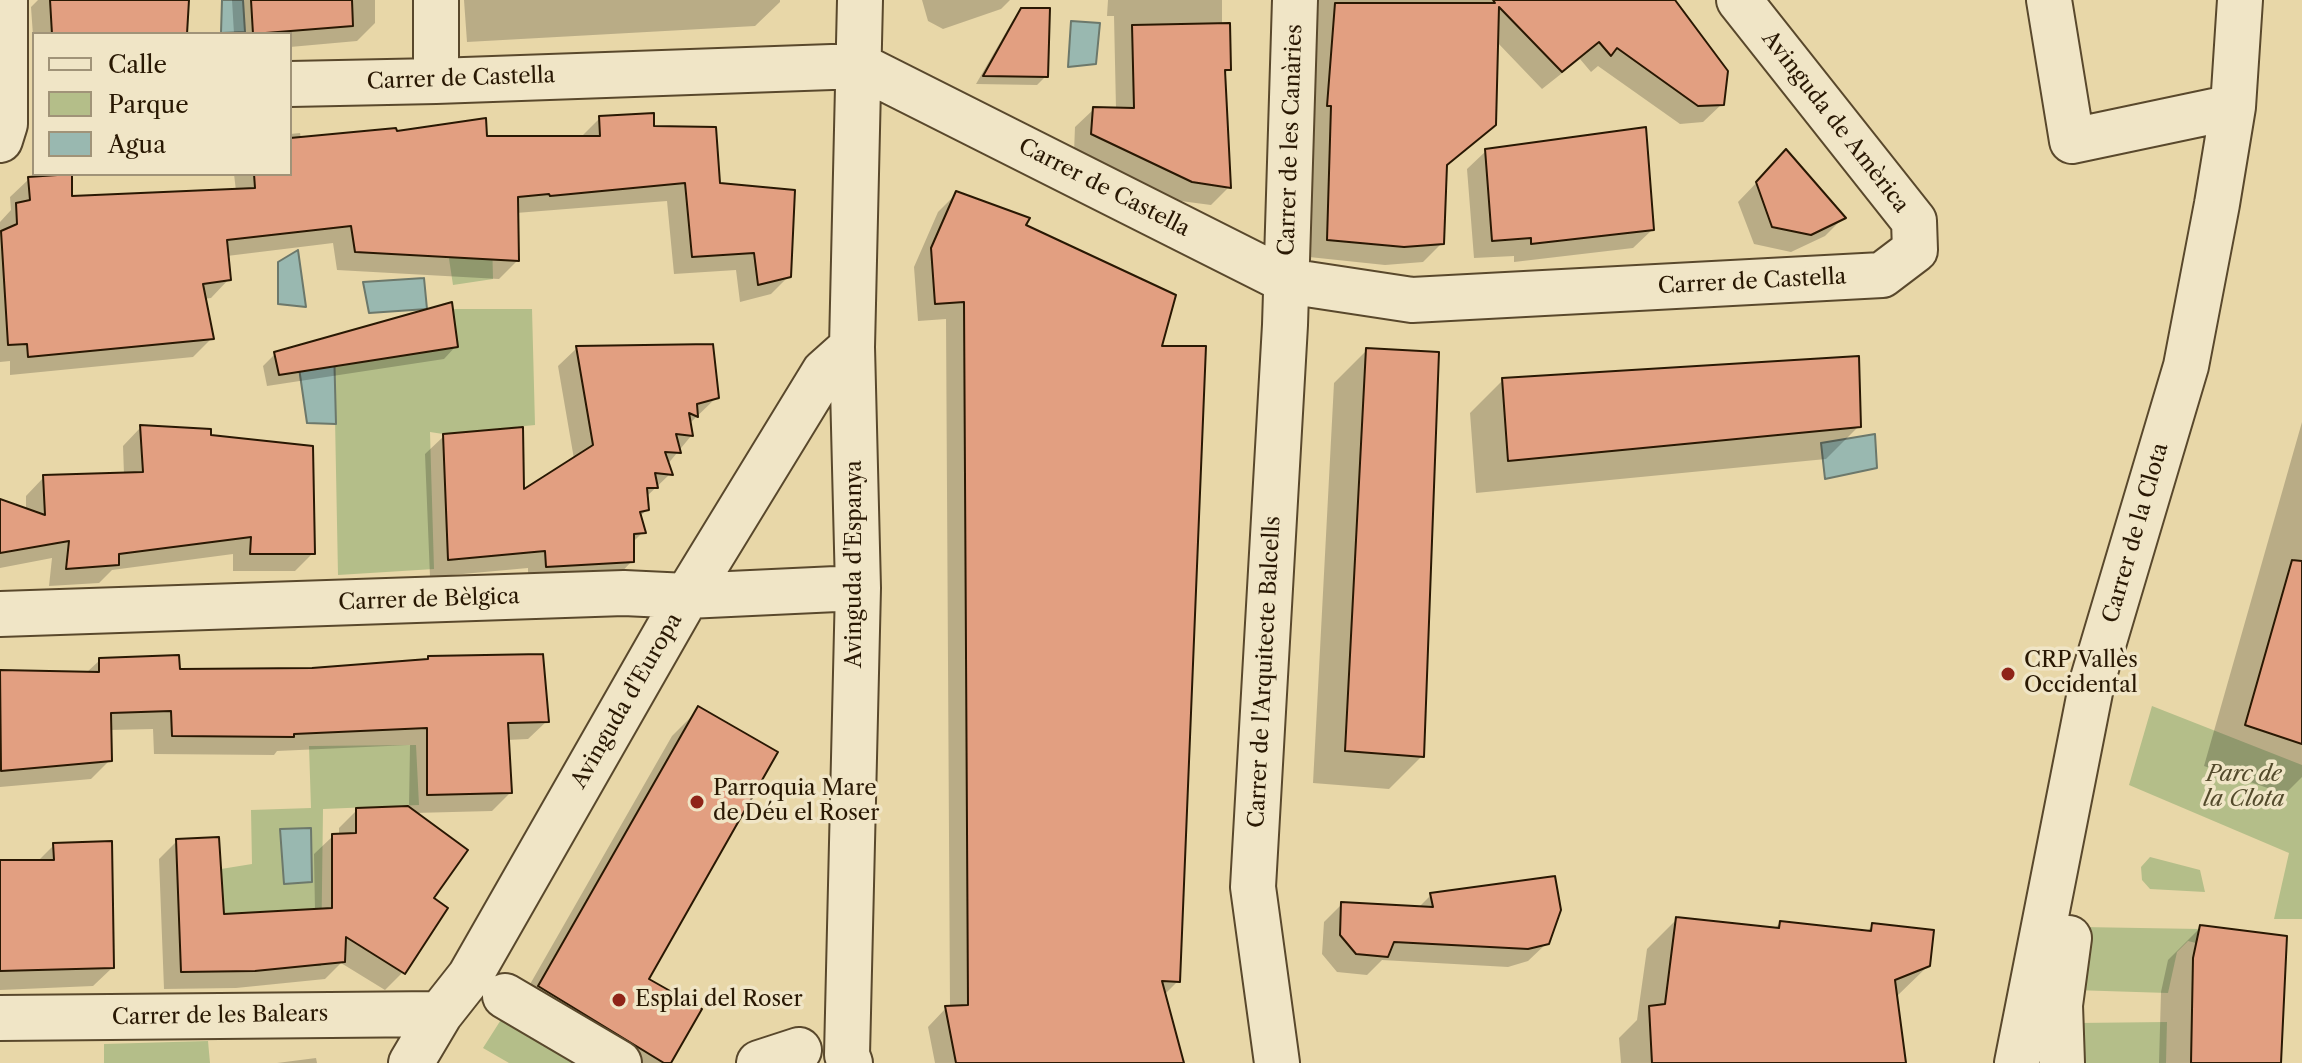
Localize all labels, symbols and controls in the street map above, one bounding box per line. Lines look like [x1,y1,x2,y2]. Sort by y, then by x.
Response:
street label: Carrer de les Canàries [1274,24,1308,256]
street label: Avinguda de Amèrica [1756,26,1914,218]
legend [32,32,292,176]
text: Calle [108,50,167,79]
street label: Carrer de Castella [366,63,556,95]
text: Parque [108,90,189,119]
text: Agua [108,130,166,159]
street label: Carrer de Castella [1014,133,1194,243]
street label: Carrer de Castella [1657,264,1847,300]
street label: Carrer de la Clota [2098,440,2174,626]
street label: Avinguda d'Espanya [842,460,868,668]
street label: Carrer de l'Arquitecte Balcells [1244,515,1286,829]
street label: Carrer de Bèlgica [338,584,520,616]
street label: Avinguda d'Europa [566,609,688,793]
place label: CRP Vallès Occidental [2024,648,2138,700]
marker: CRP Vallès Occidental [1999,665,2017,683]
park label: Parc de la Clota [2203,762,2285,814]
place label: Parroquia Mare de Déu el Roser [713,776,879,828]
marker: Parroquia Mare de Déu el Roser [688,793,706,811]
place label: Esplai del Roser [635,987,803,1013]
marker: Esplai del Roser [610,991,628,1009]
street label: Carrer de les Balears [112,1001,328,1031]

